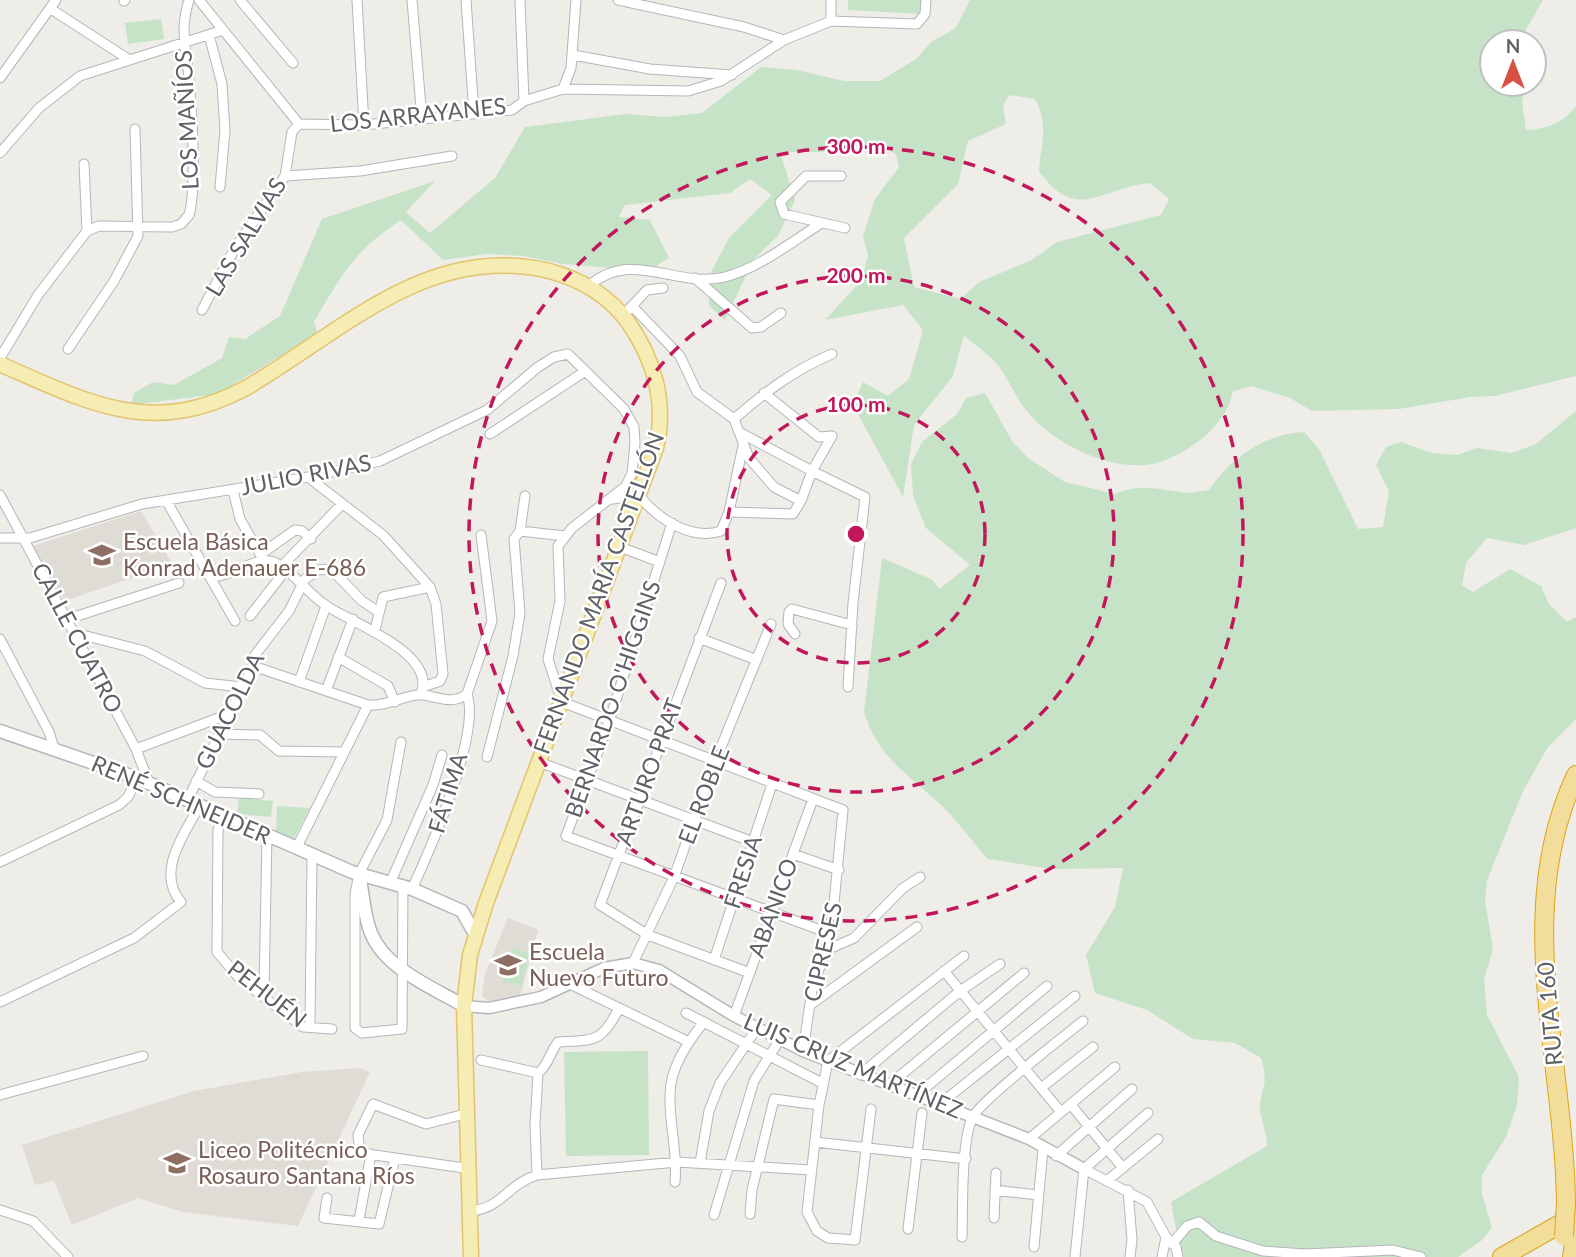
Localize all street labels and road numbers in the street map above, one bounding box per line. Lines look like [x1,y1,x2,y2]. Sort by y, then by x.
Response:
street label: LOS MAÑÍOS [168,50,204,191]
street label: LOS ARRAYANES [328,91,507,137]
street label: LAS SALVIAS [199,172,291,301]
street label: FERNANDO MARÍA CASTELLÓN [527,428,669,758]
street label: JULIO RIVAS [238,448,373,500]
street label: CALLE CUATRO [27,558,129,717]
street label: BERNARDO O'HIGGINS [558,576,666,821]
street label: GUACOLDA [189,647,270,773]
street label: ARTURO PRAT [609,694,688,849]
street label: EL ROBLE [672,742,735,848]
street label: RENÉ SCHNEIDER [87,749,276,850]
street label: FÁTIMA [422,749,473,836]
street label: FRESIA [717,831,767,912]
street label: ABANICO [741,854,803,961]
street label: CIPRESES [797,899,847,1004]
street label: PEHUÉN [223,954,313,1033]
street label: RUTA 160 [1531,961,1567,1067]
street label: LUIS CRUZ MARTÍNEZ [740,1006,967,1124]

